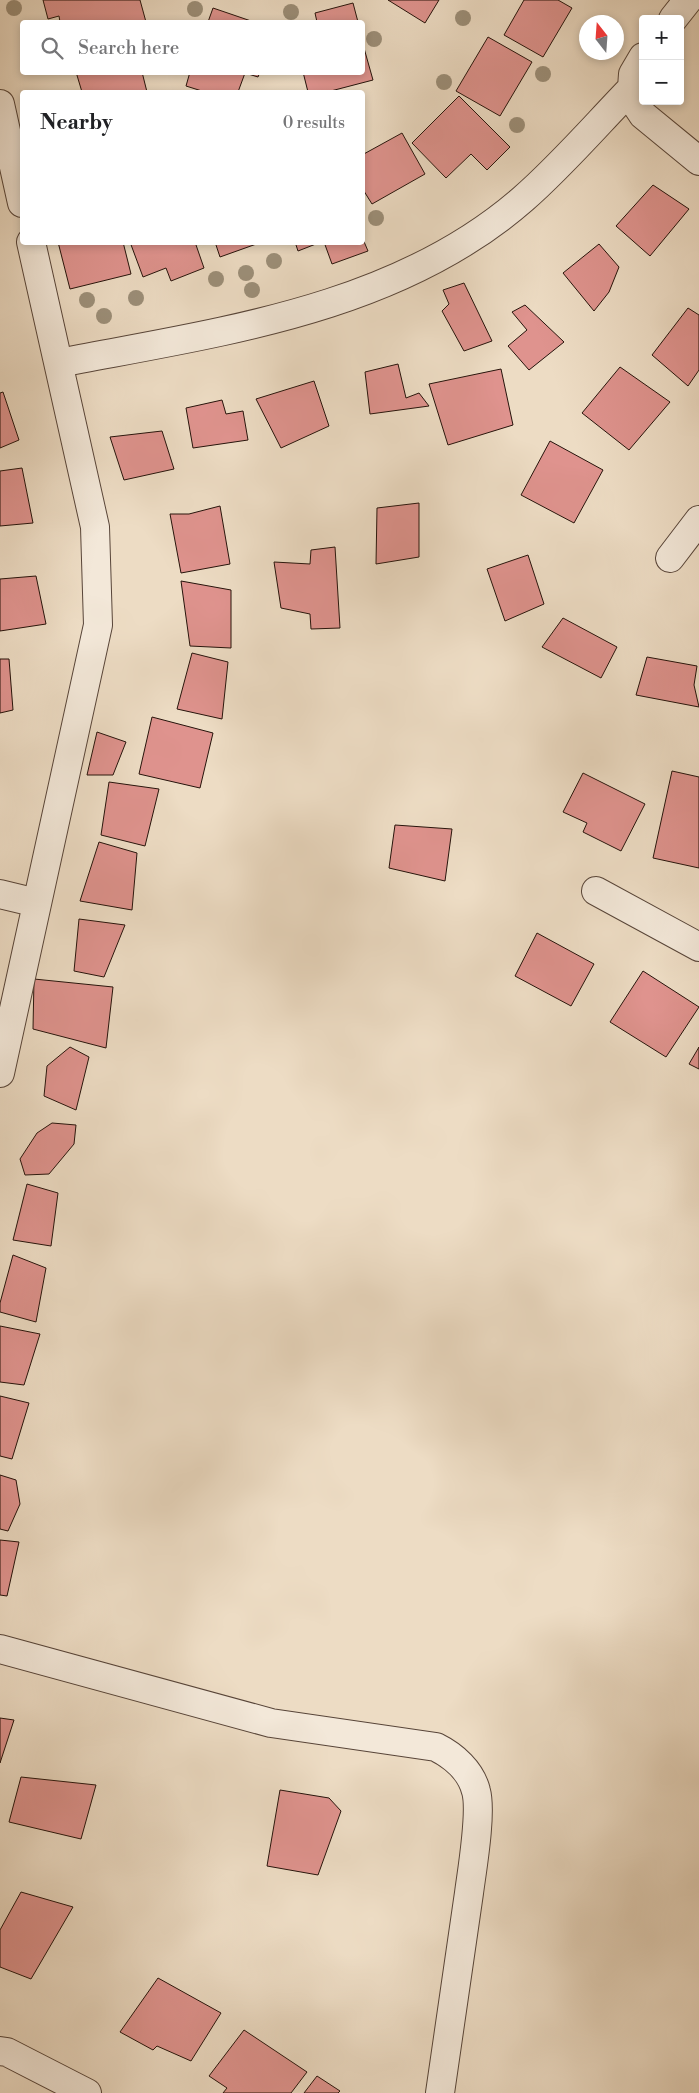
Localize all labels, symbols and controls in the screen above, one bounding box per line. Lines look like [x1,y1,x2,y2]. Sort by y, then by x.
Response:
north arrow [579,15,624,60]
map controls [639,15,684,105]
button: + [639,15,684,60]
search box [20,20,365,75]
icon: search [38,34,66,62]
text: Search here [78,36,179,60]
button: − [639,60,684,105]
text: Nearby [40,110,113,136]
text: 0 results [283,113,345,133]

